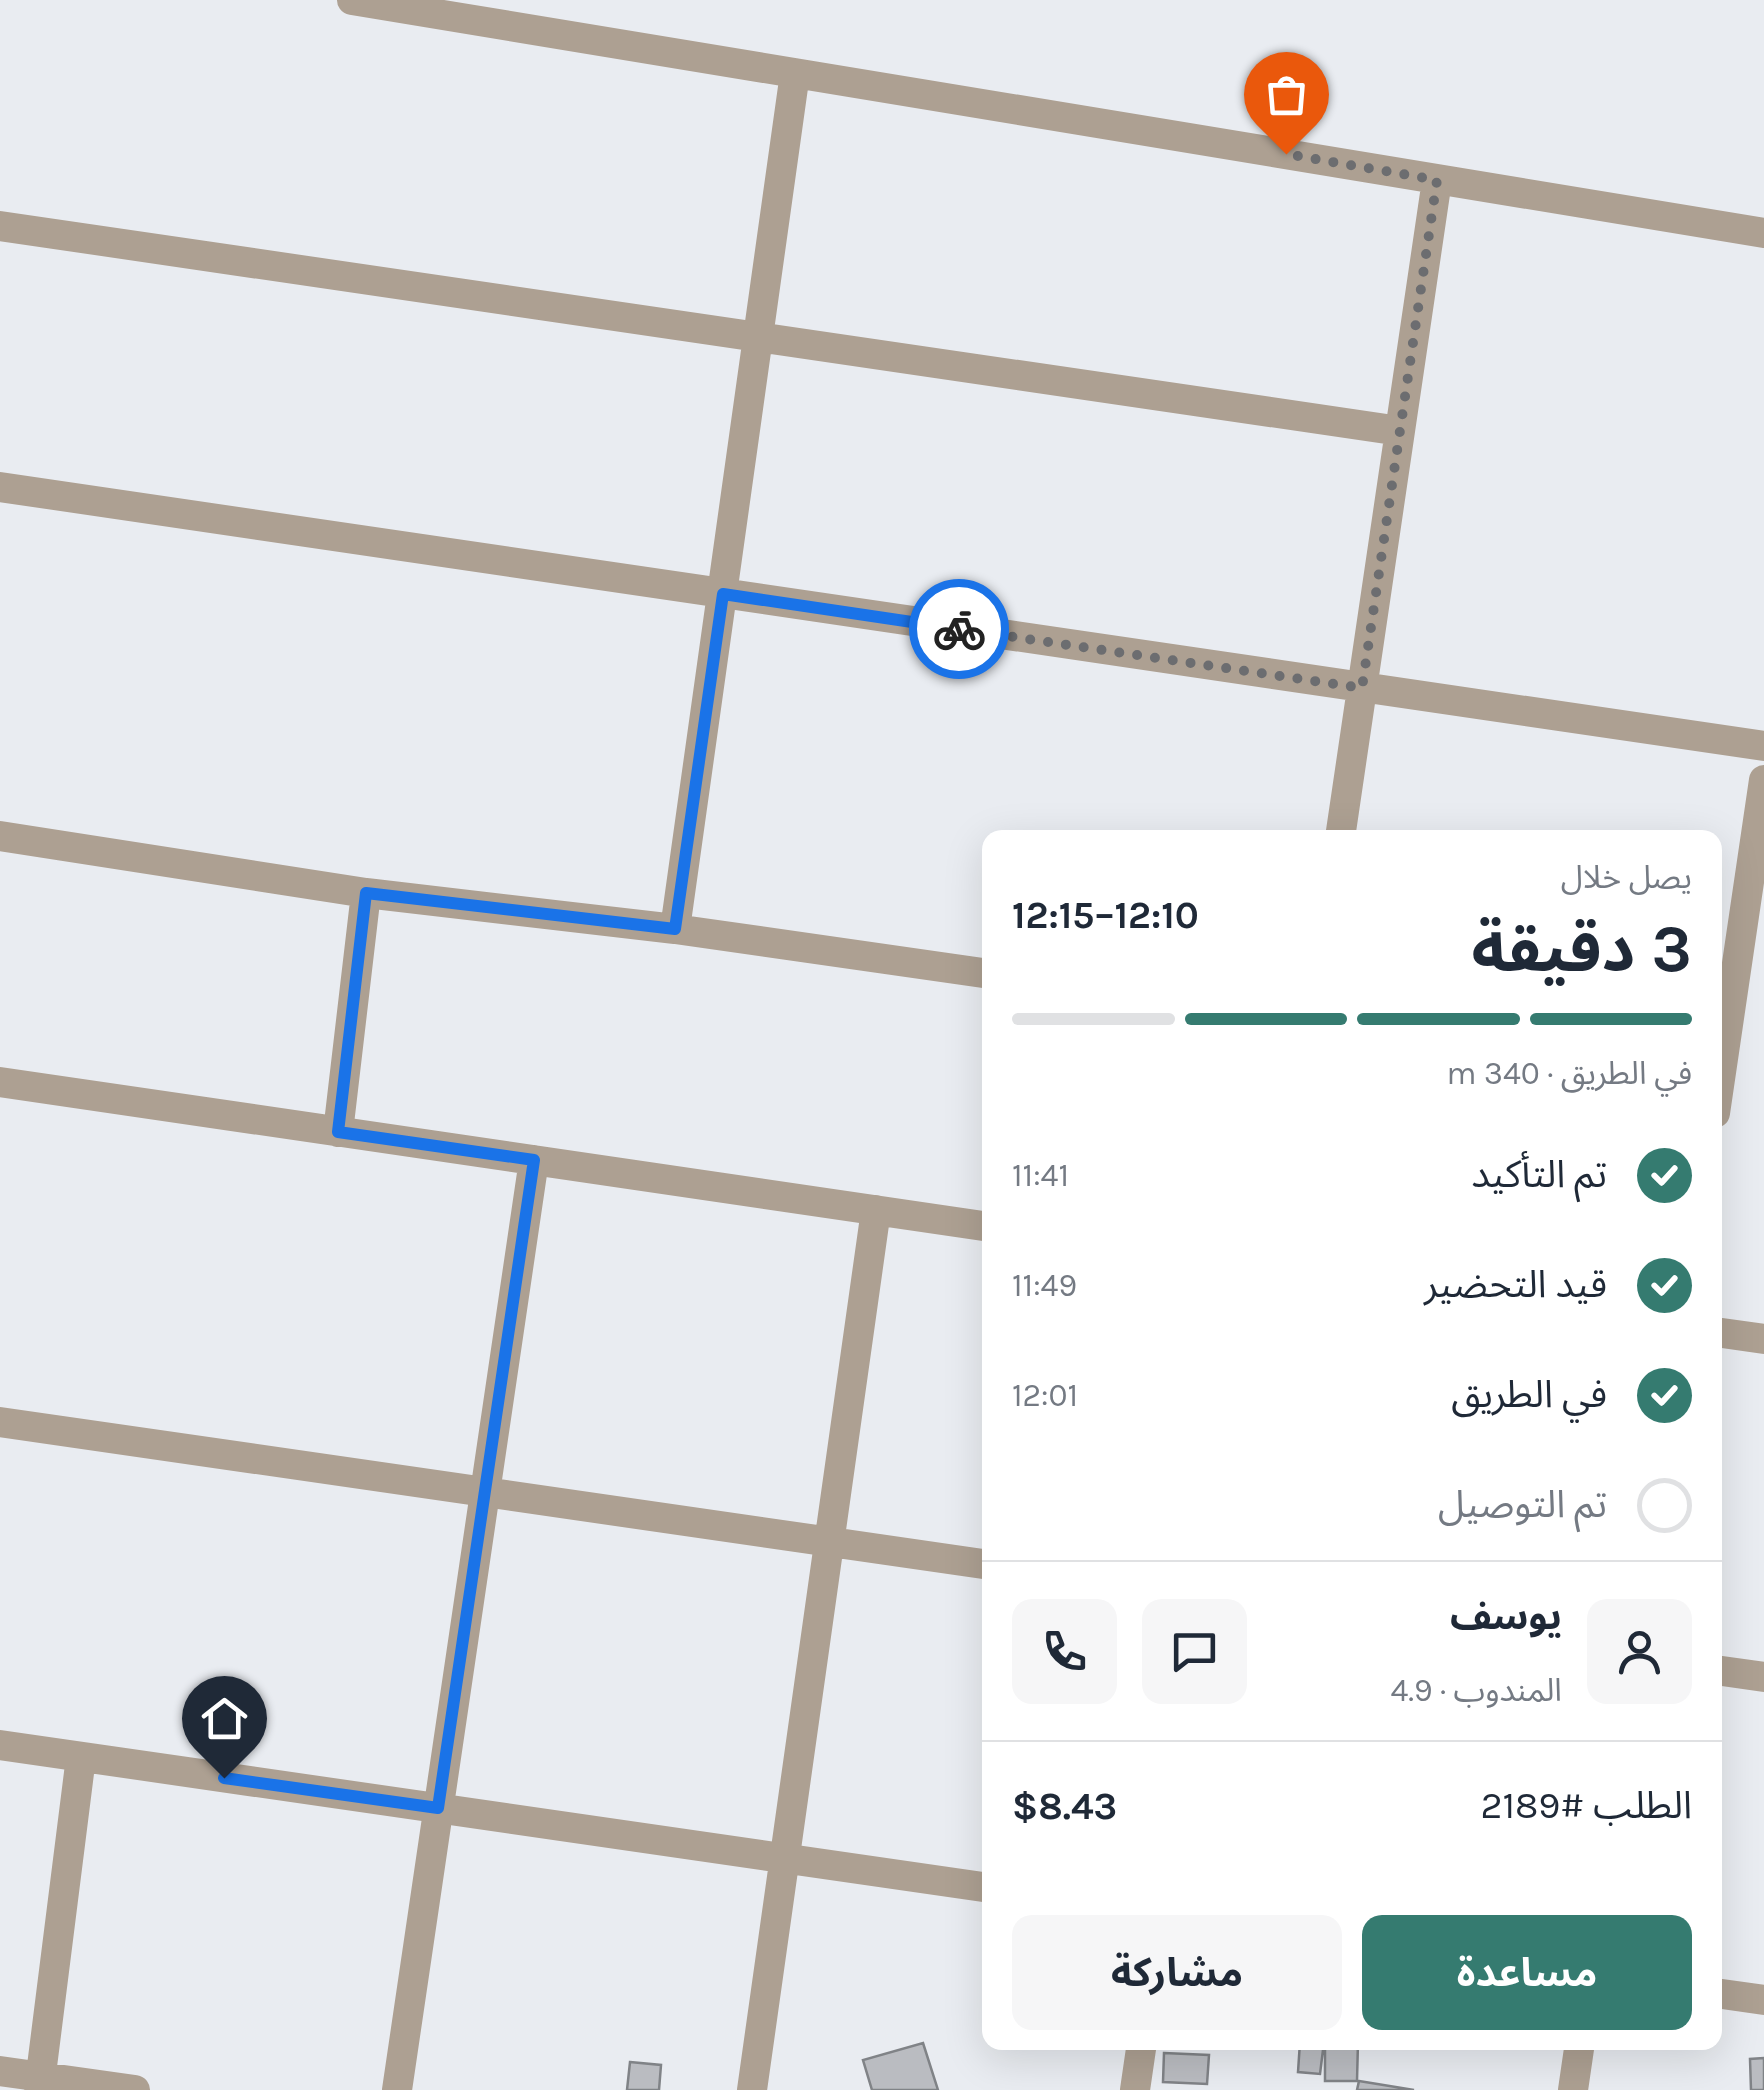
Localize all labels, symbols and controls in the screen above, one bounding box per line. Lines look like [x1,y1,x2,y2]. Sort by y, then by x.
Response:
pin [1244,52,1329,155]
icon: bag [1259,67,1314,122]
courier [909,579,1009,679]
icon: bike [932,602,987,657]
text: يصل خلال [1561,859,1692,896]
text: 12:10–12:15 [1012,893,1199,938]
text: 3 دقيقة [1472,911,1692,987]
text: في الطريق · 340 m [1447,1055,1692,1092]
icon: check [1637,1148,1692,1203]
text: تم التأكيد [1471,1152,1607,1197]
text: 11:41 [1012,1157,1069,1194]
icon: check [1637,1258,1692,1313]
text: قيد التحضير [1424,1262,1607,1307]
text: 11:49 [1012,1267,1077,1304]
icon: check [1637,1368,1692,1423]
text: في الطريق [1451,1372,1607,1417]
text: 12:01 [1012,1377,1078,1414]
text: تم التوصيل [1438,1482,1607,1527]
text: يوسف [1450,1594,1562,1639]
button: phone [1012,1599,1117,1704]
button: chat [1142,1599,1247,1704]
button: person [1587,1599,1692,1704]
text: المندوب · 4.9 [1390,1672,1562,1709]
pin [182,1676,267,1779]
icon: home [197,1691,252,1746]
text: الطلب #2189 [1480,1783,1692,1828]
text: $8.43 [1012,1784,1117,1829]
button: مشاركة [1012,1915,1342,2030]
button: مساعدة [1362,1915,1692,2030]

